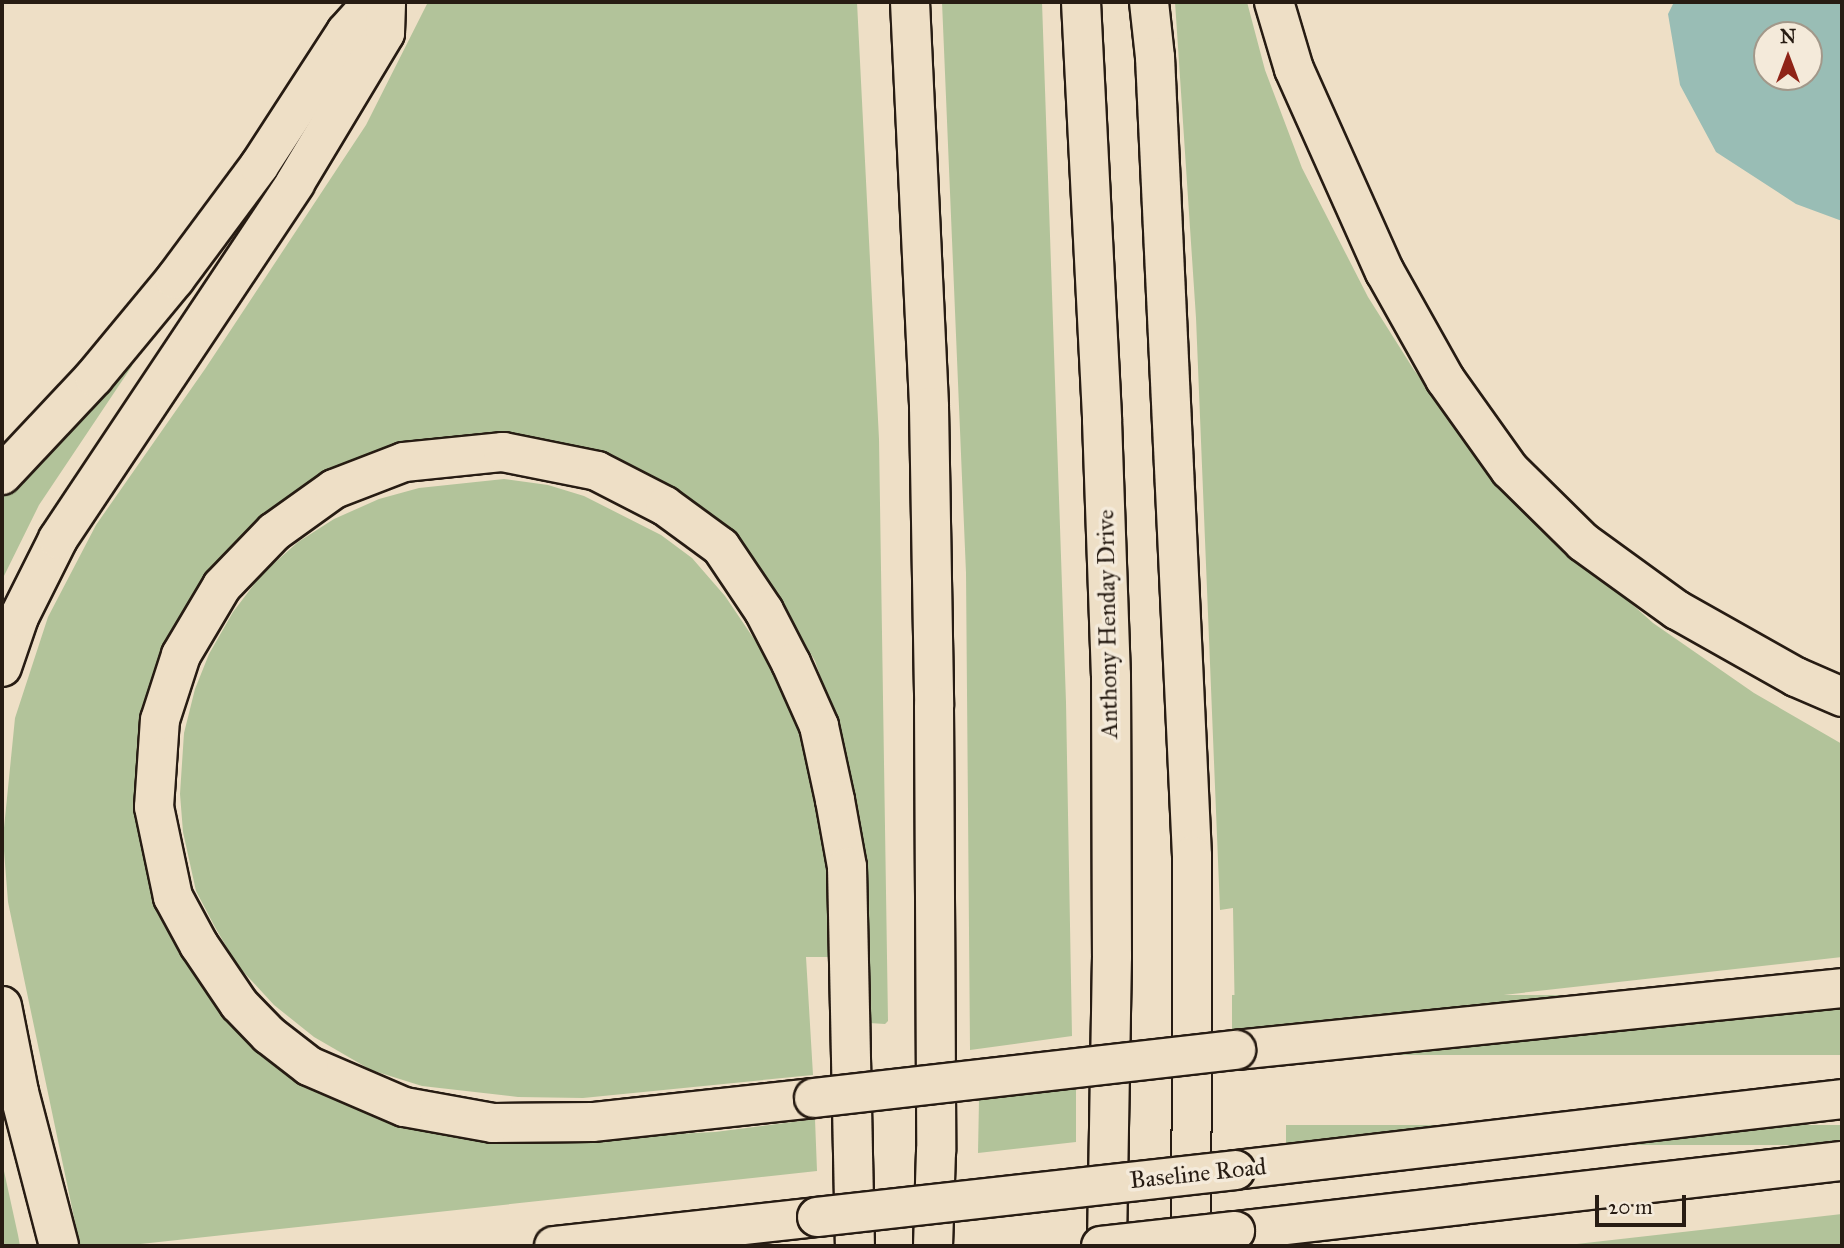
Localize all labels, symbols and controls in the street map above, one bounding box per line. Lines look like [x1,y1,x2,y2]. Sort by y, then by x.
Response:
north arrow [1753,21,1823,91]
text: N [1780,25,1796,48]
street label: Anthony Henday Drive [1092,509,1124,739]
street label: Baseline Road [1128,1153,1268,1195]
scale bar [1599,1182,1690,1226]
text: 20 m [1608,1194,1653,1220]

